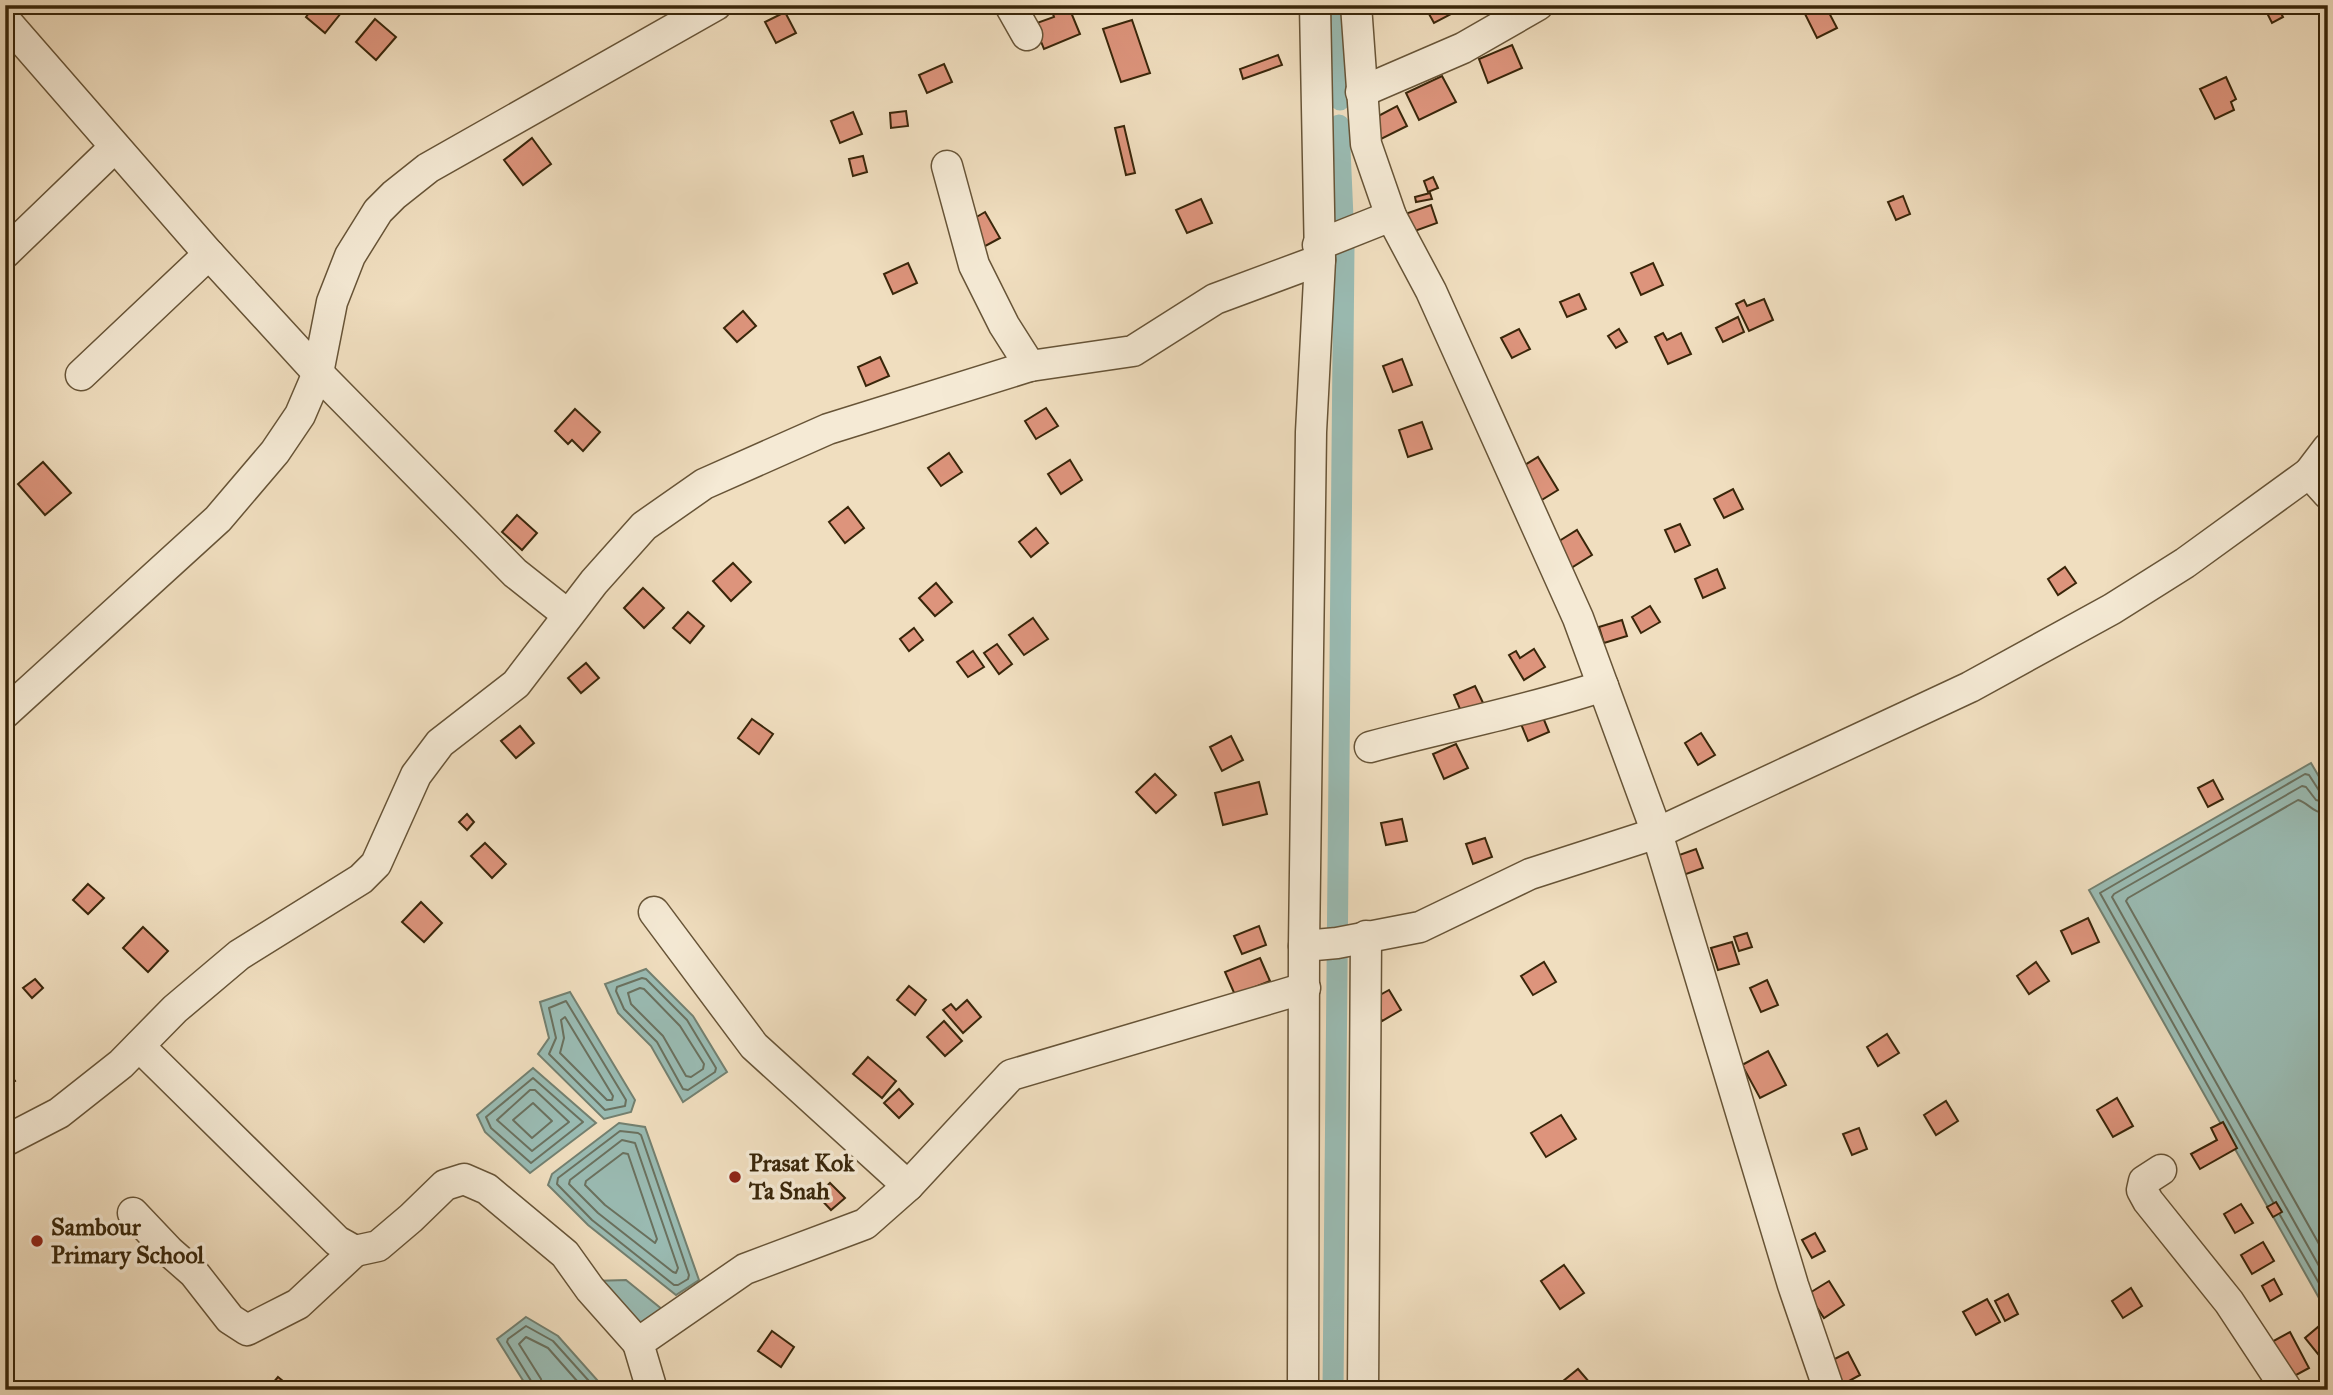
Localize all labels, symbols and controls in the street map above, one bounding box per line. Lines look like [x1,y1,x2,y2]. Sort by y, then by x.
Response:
place label: Prasat Kok Ta Snah [748,1148,855,1206]
marker: Prasat Kok Ta Snah [727,1169,743,1185]
place label: Sambour Primary School [51,1212,205,1270]
marker: Sambour Primary School [29,1233,45,1249]

